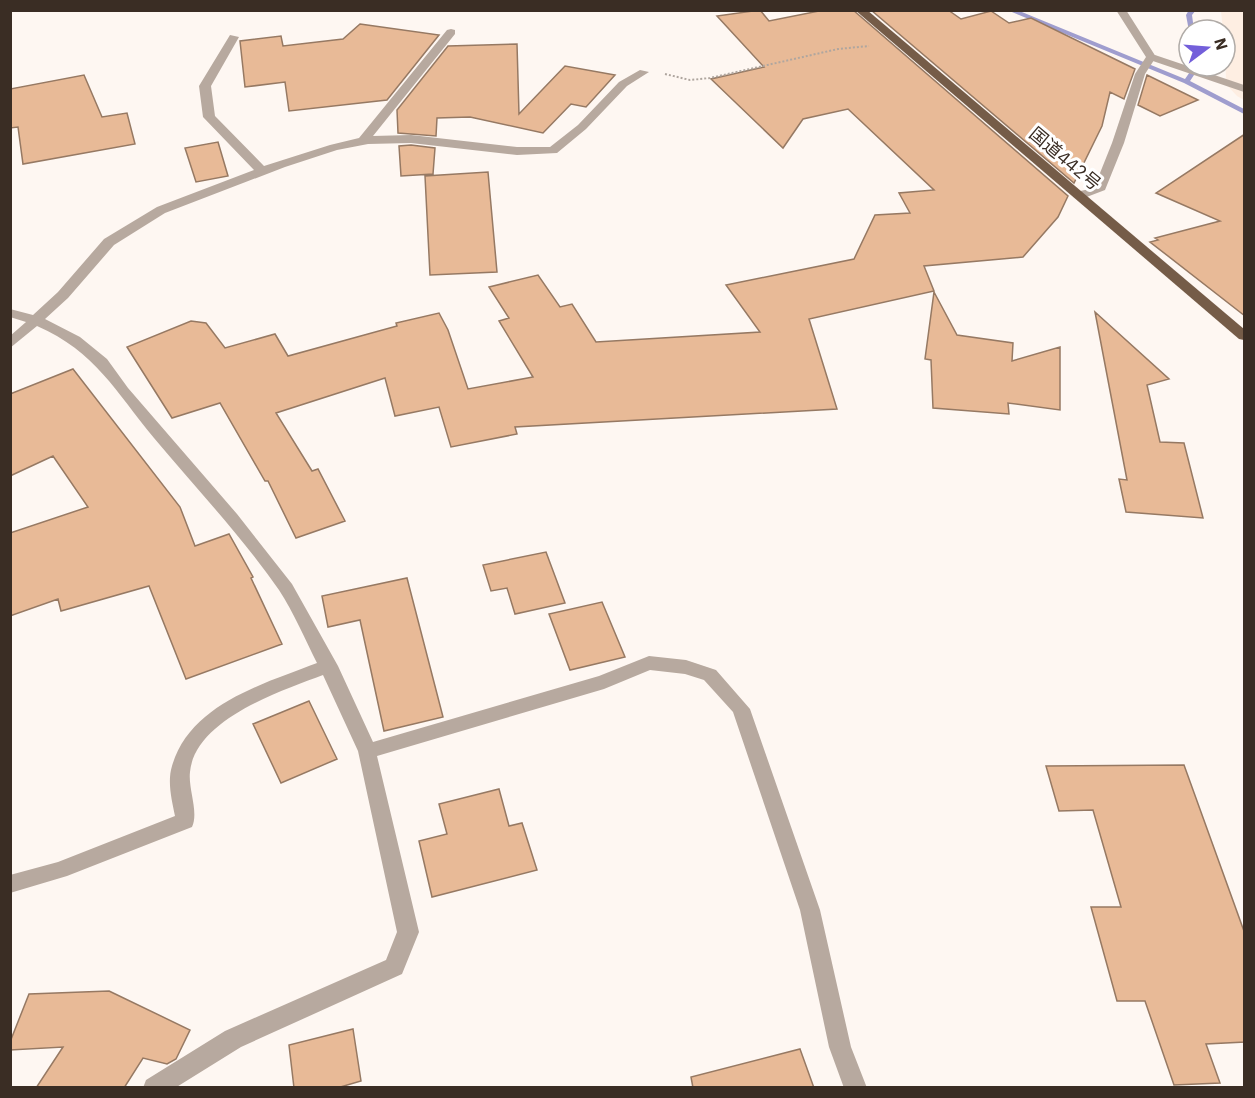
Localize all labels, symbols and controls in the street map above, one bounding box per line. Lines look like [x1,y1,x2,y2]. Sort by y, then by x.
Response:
north arrow [1177,18,1237,78]
text: N [1210,36,1233,52]
street label: 国道442号 [1025,122,1106,195]

